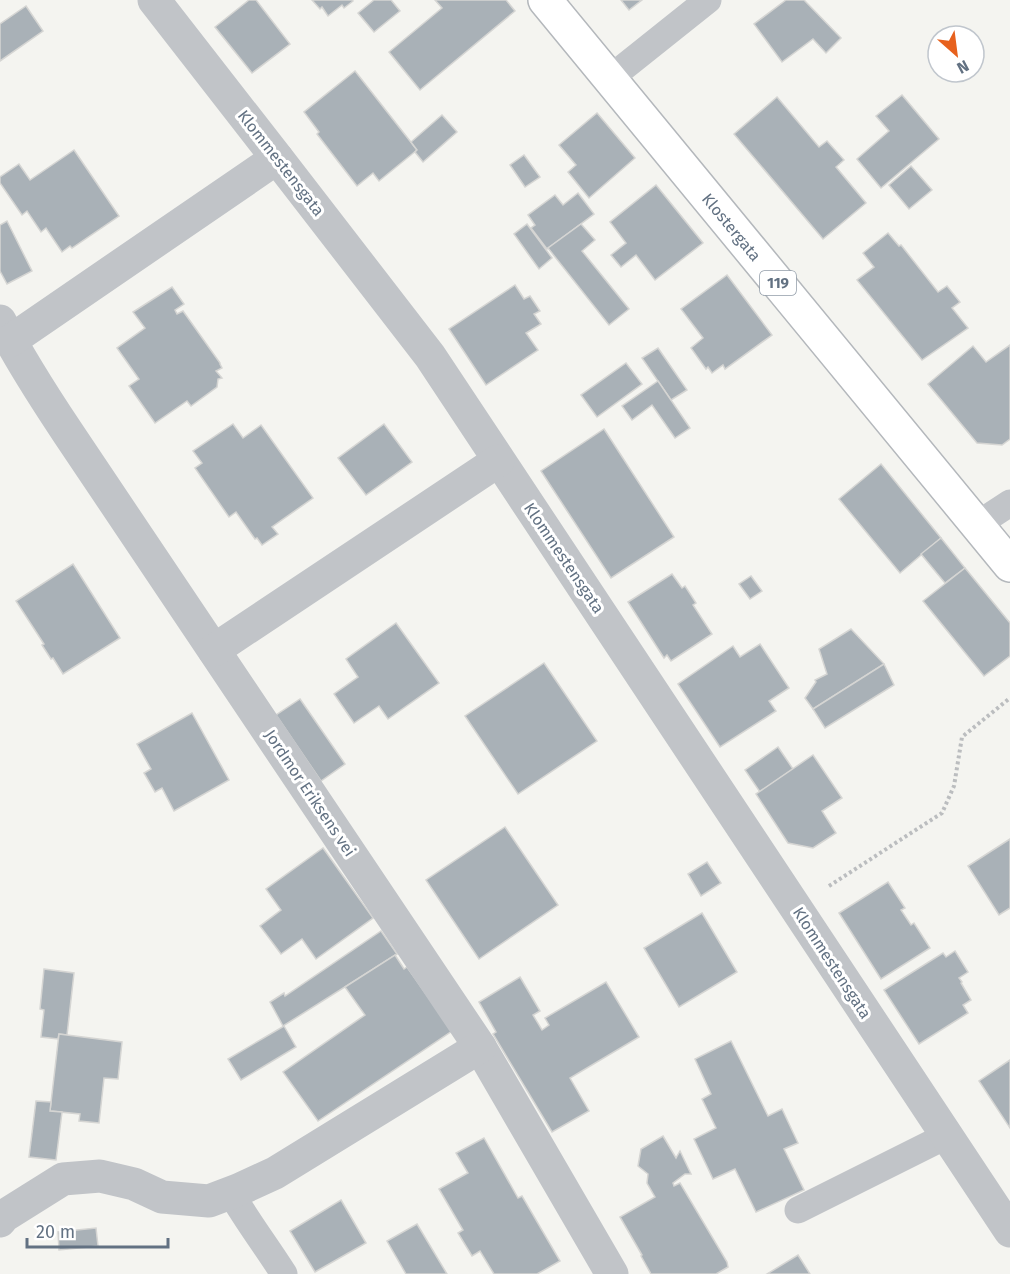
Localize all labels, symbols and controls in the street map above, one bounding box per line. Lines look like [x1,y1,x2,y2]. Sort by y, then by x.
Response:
north arrow [926,24,986,84]
text: N [954,56,972,78]
street label: Klommestensgata [234,106,328,220]
street label: Klostergata [698,189,765,265]
road number: 119 [760,271,796,295]
street label: Klommestensgata [520,499,608,617]
street label: Jordmor Eriksens vei [261,726,359,860]
street label: Klommestensgata [789,904,875,1022]
scale bar [27,1211,168,1249]
text: 20 m [36,1221,75,1243]

